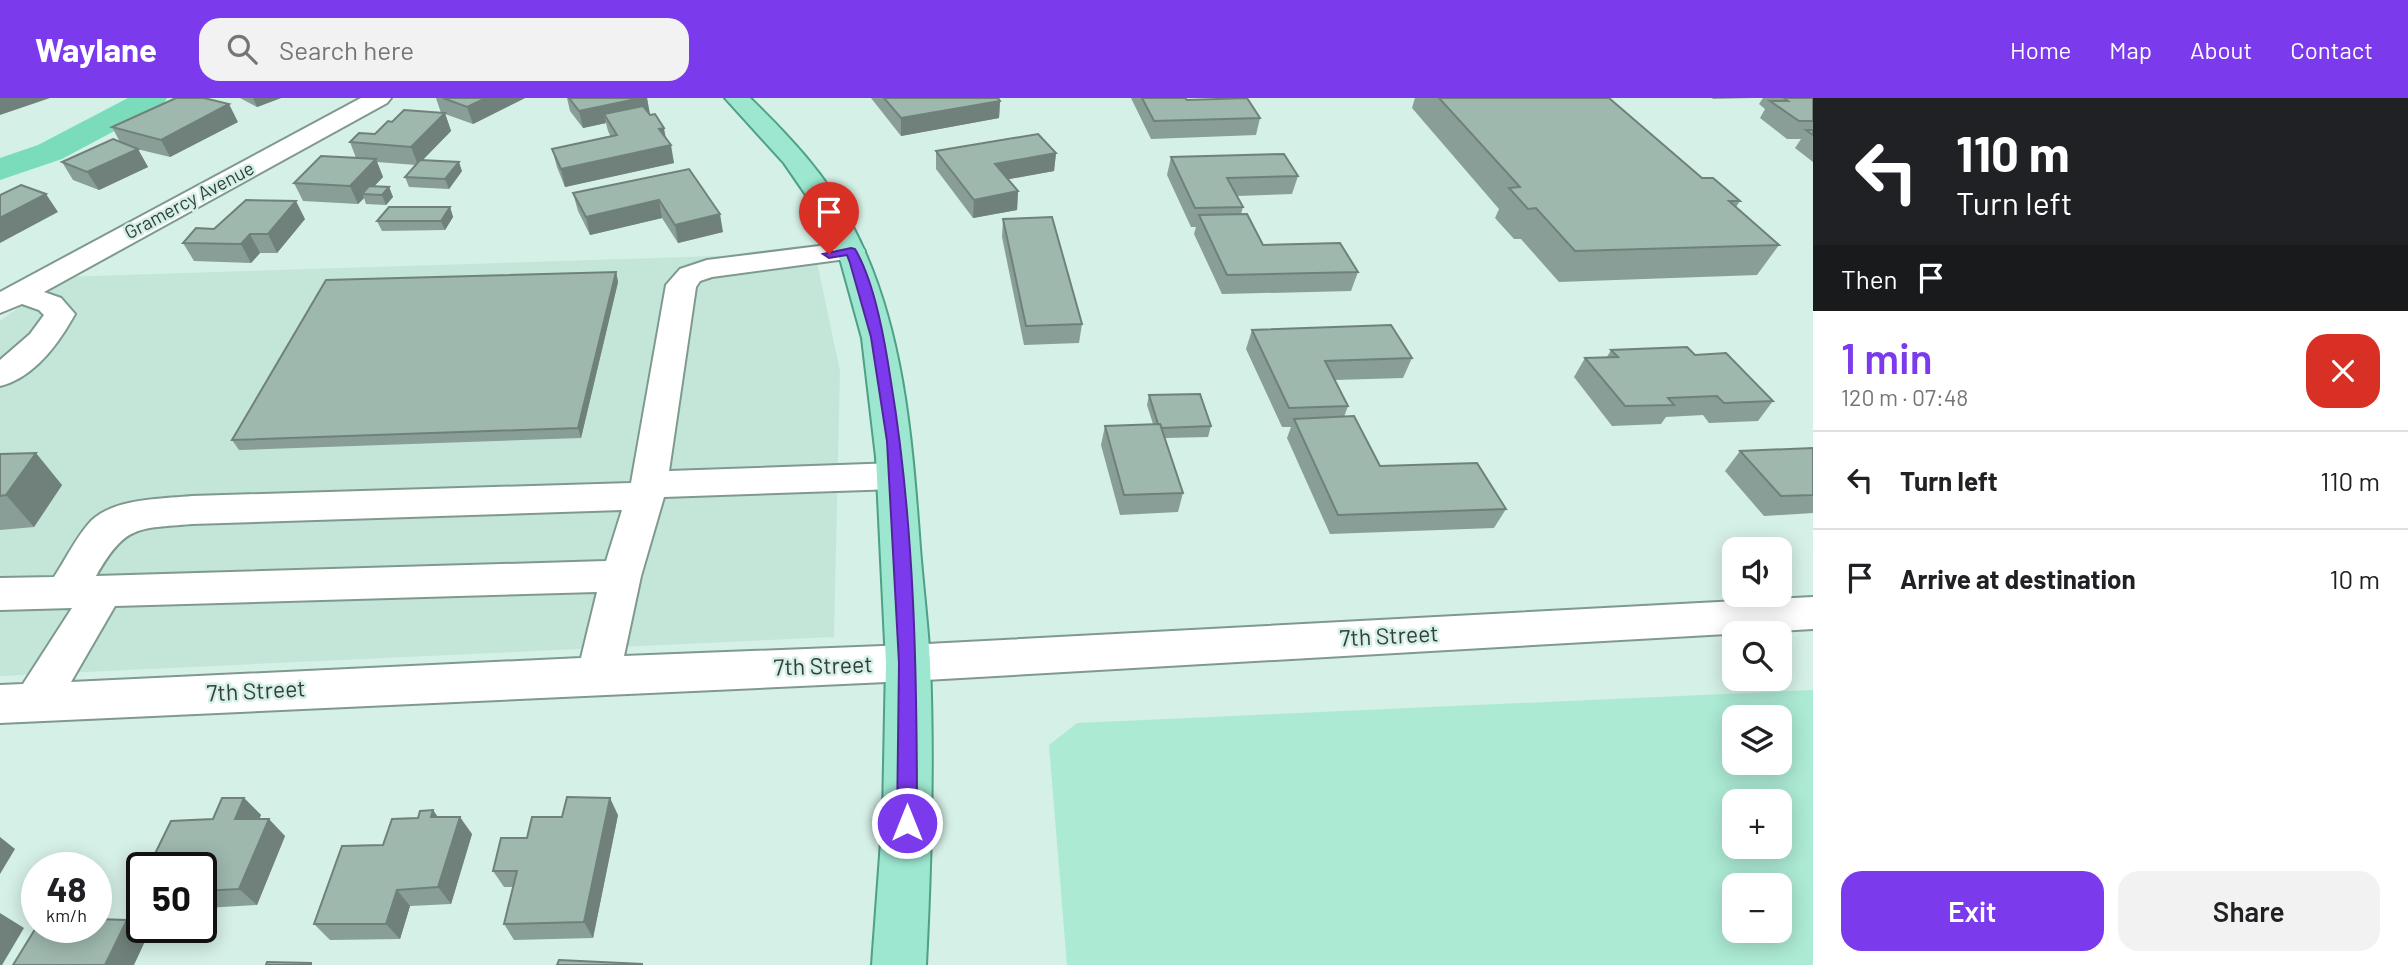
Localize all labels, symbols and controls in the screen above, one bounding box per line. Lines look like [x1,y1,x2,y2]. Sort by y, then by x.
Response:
search box [199,18,689,81]
text: Waylane [35,29,157,69]
icon: search [223,30,261,68]
text: Search here [279,34,414,65]
text: Home [2010,35,2071,64]
text: Map [2109,35,2152,64]
text: About [2190,35,2252,64]
text: Contact [2290,35,2373,64]
text: 110 m [1956,123,2070,182]
icon: left [1841,126,1932,217]
street label: Gramercy Avenue [120,156,258,243]
pin [799,182,859,254]
text: Turn left [1956,183,2073,221]
icon: arrive [810,193,848,231]
icon: arrive [1912,259,1950,297]
text: Then [1841,263,1898,294]
text: 1 min [1841,332,1933,382]
button: close [2306,334,2380,408]
text: 120 m · 07:48 [1841,383,1968,411]
icon: left [1841,461,1879,499]
text: Turn left [1900,465,1998,496]
text: 110 m [2320,465,2380,496]
map controls [1722,537,1792,943]
button: sound [1722,537,1792,607]
icon: arrive [1841,559,1879,597]
text: Arrive at destination [1900,563,2136,594]
text: 10 m [2330,563,2380,594]
street label: 7th Street [1339,618,1439,652]
button: search [1722,621,1792,691]
street label: 7th Street [773,649,873,681]
street label: 7th Street [206,673,306,707]
button: layers [1722,705,1792,775]
position arrow [870,786,944,860]
button: + [1722,789,1792,859]
speed limit sign: 50 [126,852,217,943]
text: 48 [46,867,87,909]
button: Exit [1841,871,2104,951]
button: Share [2118,871,2380,951]
button: − [1722,873,1792,943]
text: km/h [46,904,87,926]

